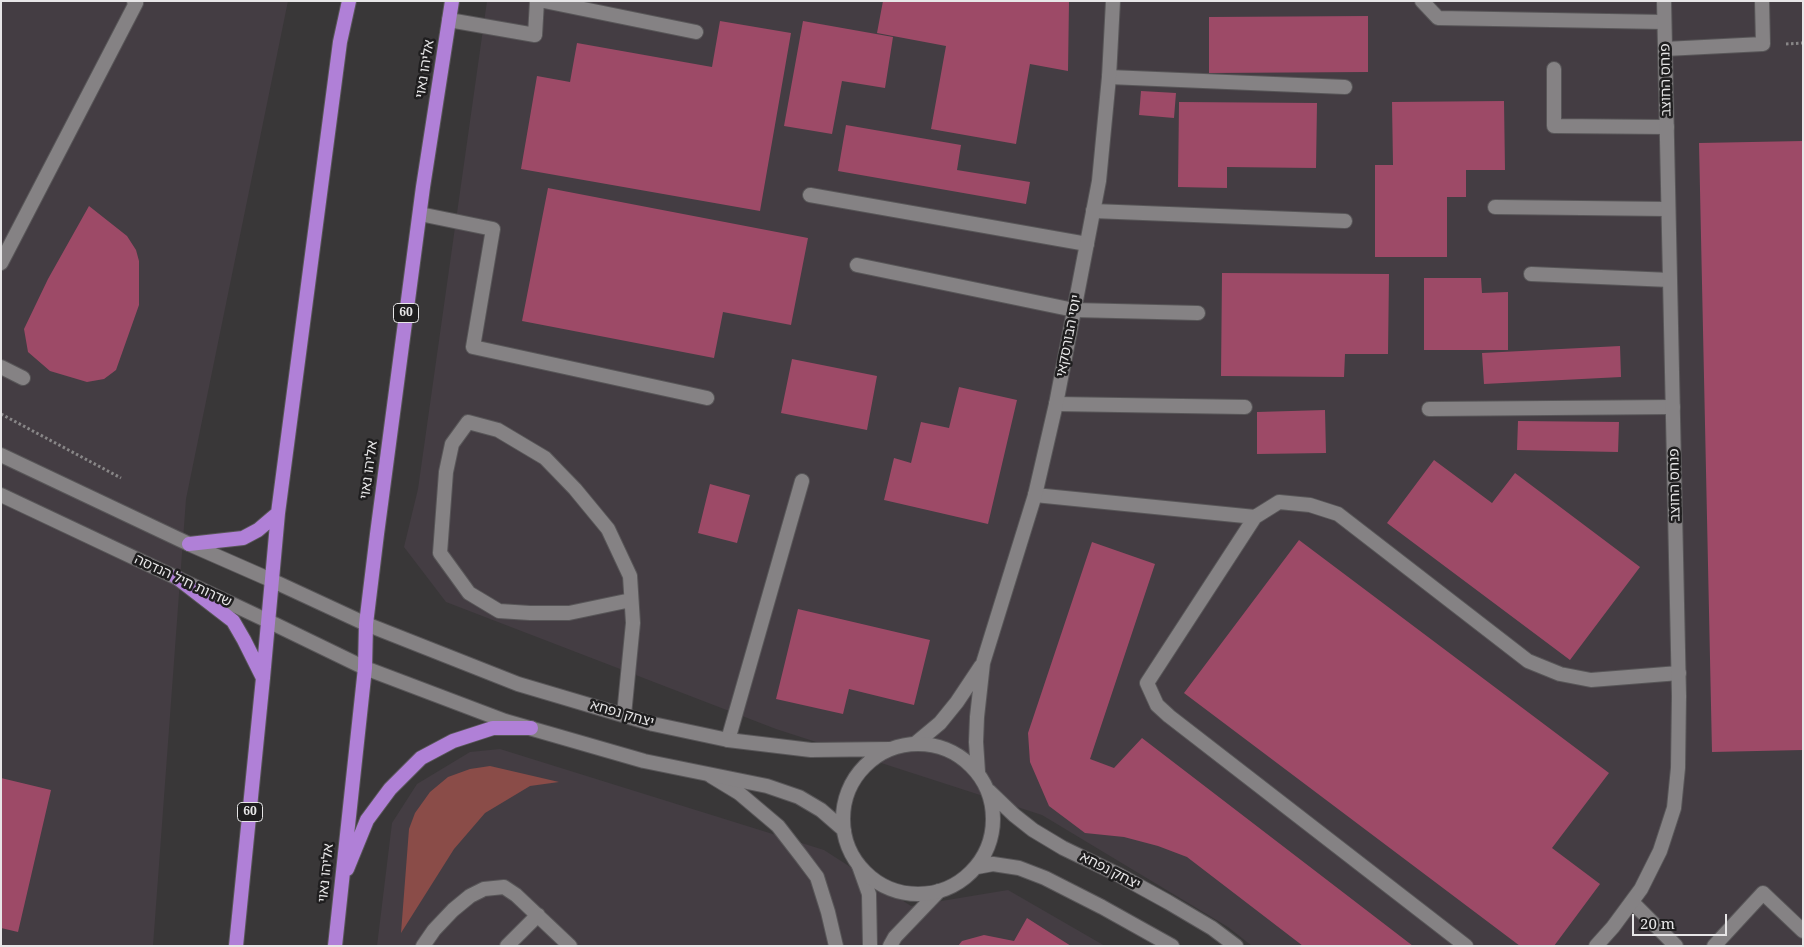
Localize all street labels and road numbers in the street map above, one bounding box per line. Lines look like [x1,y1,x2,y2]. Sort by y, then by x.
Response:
street label: אליהו נאוי [412,39,438,99]
street label: פנחס החוצב [1657,43,1675,117]
street label: יוסי הבורסקאי [1053,293,1085,379]
road number: 60 [394,304,418,322]
street label: אליהו נאוי [357,440,381,500]
street label: פנחס החוצב [1666,448,1684,522]
street label: שדרות חיל הנדסה [132,551,234,611]
street label: יצחק נפחא [588,697,656,731]
road number: 60 [238,802,262,822]
street label: אליהו נאוי [315,843,337,903]
street label: יצחק נפחא [1077,849,1143,893]

